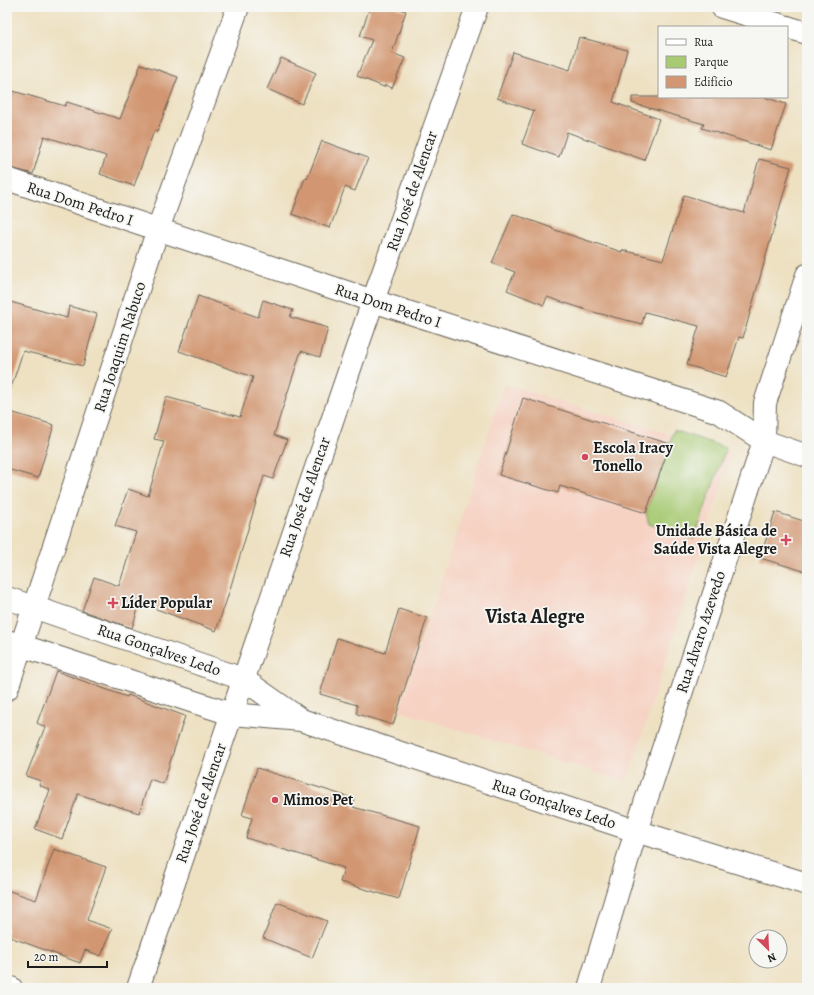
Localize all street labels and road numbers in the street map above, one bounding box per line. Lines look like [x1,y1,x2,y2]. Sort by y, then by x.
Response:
street label: Rua José de Alencar [381,128,443,254]
street label: Rua Dom Pedro I [24,176,136,232]
street label: Rua Dom Pedro I [332,278,444,334]
street label: Rua Joaquim Nabuco [88,279,152,415]
street label: Rua José de Alencar [274,434,336,560]
street label: Rua Alvaro Azevedo [671,568,731,696]
street label: Rua Gonçalves Ledo [94,619,224,681]
street label: Rua José de Alencar [170,740,232,866]
street label: Rua Gonçalves Ledo [489,774,619,834]

